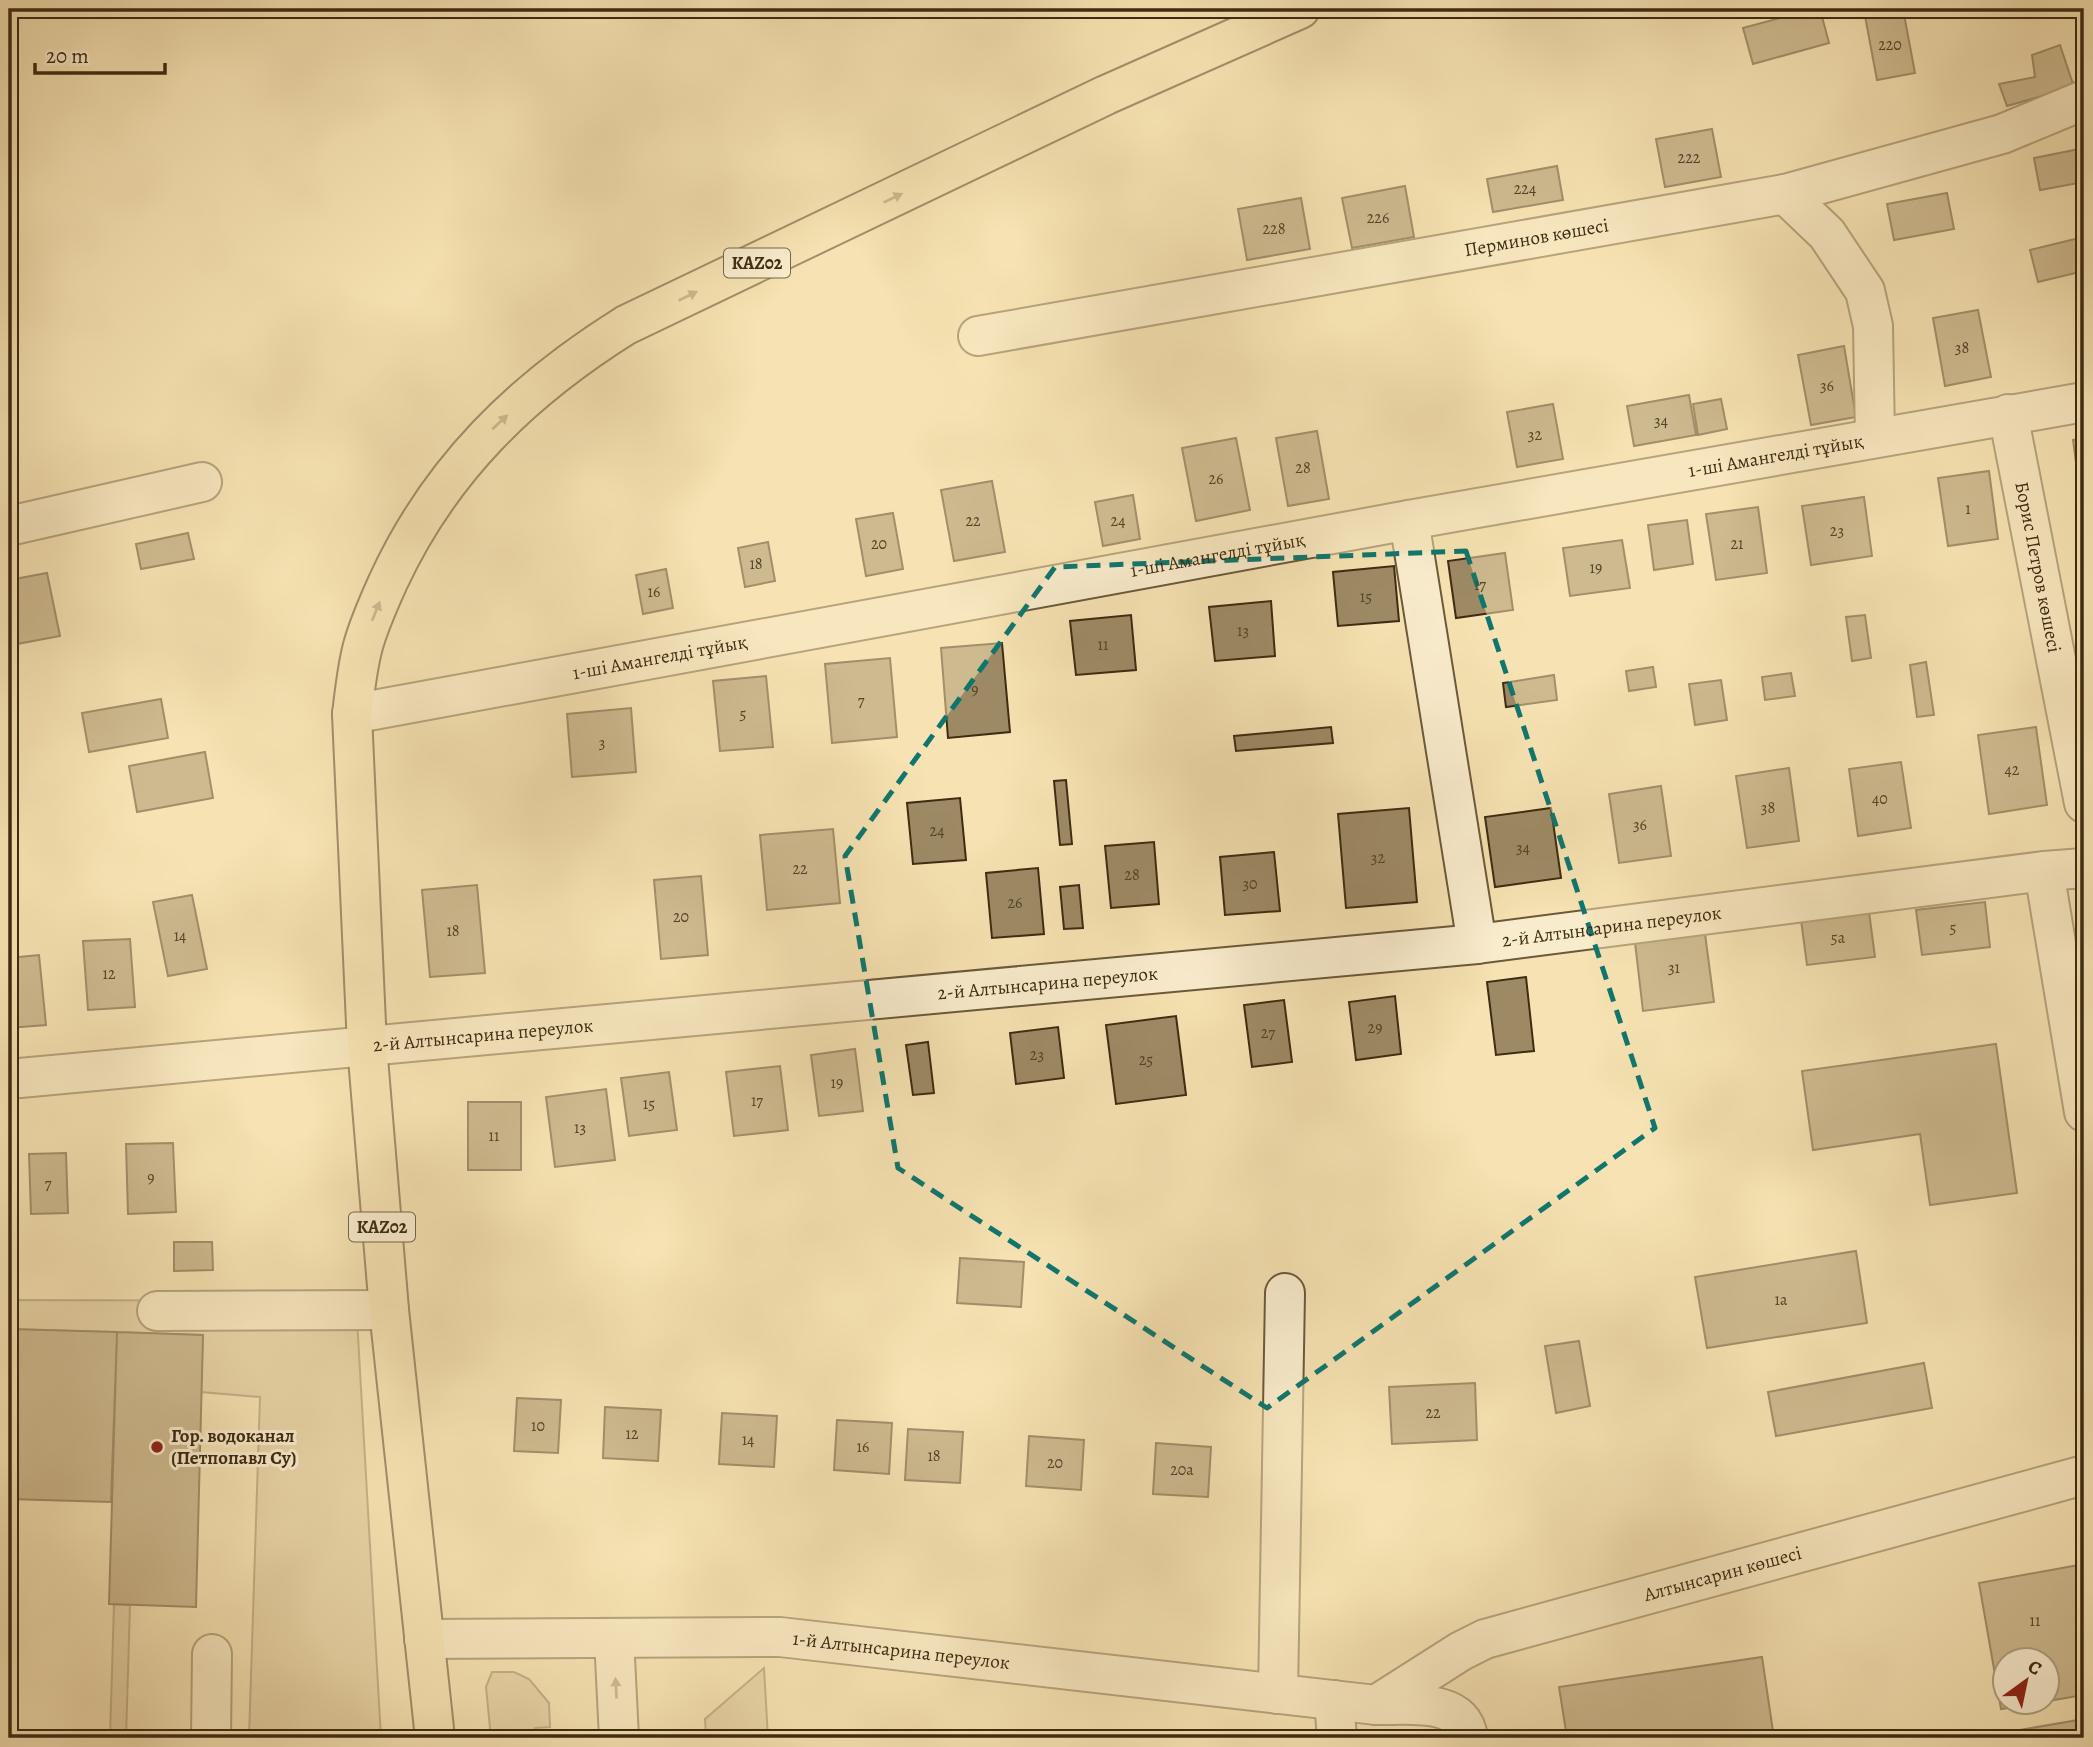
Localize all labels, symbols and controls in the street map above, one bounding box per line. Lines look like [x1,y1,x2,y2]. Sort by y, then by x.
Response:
scale bar [35,32,164,76]
house number: 220 [1878,34,1902,56]
text: 20 m [46,42,89,70]
house number: 222 [1678,147,1701,169]
house number: 224 [1514,178,1536,200]
one-way arrow [883,192,903,203]
house number: 226 [1367,207,1389,229]
street label: Перминов көшесі [1462,212,1611,263]
house number: 228 [1263,218,1285,240]
road number: KAZ02 [724,248,790,278]
one-way arrow [678,290,698,302]
house number: 38 [1955,337,1969,359]
house number: 36 [1820,375,1834,397]
house number: 34 [1654,410,1668,432]
one-way arrow [491,415,508,431]
house number: 32 [1528,424,1543,446]
street label: 1-ші Амангелді тұйық [1686,428,1865,484]
house number: 28 [1295,457,1311,479]
house number: 26 [1209,468,1224,490]
street label: Борис Петров көшесі [2008,479,2067,655]
house number: 1 [1965,498,1971,520]
house number: 22 [965,510,981,532]
house number: 24 [1111,510,1125,532]
house number: 23 [1830,520,1844,542]
street label: 1-ші Амангелді тұйық [1128,526,1307,584]
house number: 20 [871,533,887,555]
house number: 21 [1730,533,1744,555]
house number: 18 [749,553,763,575]
house number: 19 [1590,557,1602,579]
house number: 17 [1474,574,1486,596]
house number: 16 [648,581,660,603]
house number: 15 [1360,586,1372,608]
one-way arrow [371,600,382,621]
house number: 13 [1237,620,1249,642]
street label: 1-ші Амангелді тұйық [570,629,749,686]
house number: 11 [1098,634,1109,656]
house number: 9 [971,679,979,701]
house number: 7 [858,690,865,712]
house number: 5 [740,703,747,725]
house number: 3 [599,732,605,754]
house number: 42 [2005,759,2020,781]
house number: 40 [1872,788,1888,810]
house number: 38 [1761,797,1775,819]
house number: 36 [1633,814,1647,836]
house number: 24 [930,820,944,842]
house number: 34 [1516,837,1530,859]
house number: 32 [1371,847,1386,869]
house number: 22 [792,858,808,880]
house number: 28 [1124,864,1140,886]
house number: 30 [1242,873,1258,895]
house number: 26 [1008,892,1023,914]
street label: 2-й Алтынсарина переулок [1500,900,1723,954]
house number: 20 [673,906,689,928]
house number: 5 [1950,917,1957,939]
house number: 18 [446,920,460,942]
house number: 14 [174,925,186,947]
house number: 5а [1831,927,1846,949]
house number: 31 [1668,957,1681,979]
street label: 2-й Алтынсарина переулок [936,960,1159,1007]
house number: 12 [102,963,116,985]
street label: 2-й Алтынсарина переулок [372,1012,594,1058]
house number: 29 [1368,1017,1382,1039]
house number: 27 [1261,1022,1275,1044]
house number: 23 [1030,1044,1044,1066]
house number: 25 [1139,1049,1153,1071]
house number: 19 [831,1072,843,1094]
house number: 17 [751,1090,763,1112]
house number: 15 [643,1093,655,1115]
house number: 13 [574,1117,586,1139]
house number: 11 [489,1125,500,1147]
house number: 9 [147,1167,155,1189]
house number: 7 [45,1173,52,1195]
road number: KAZ02 [349,1212,415,1242]
house number: 1а [1775,1289,1788,1311]
house number: 22 [1425,1402,1441,1424]
house number: 10 [531,1415,545,1437]
place label: Гор. водоканал (Петпопавл Су) [171,1423,296,1471]
house number: 12 [625,1423,639,1445]
house number: 14 [742,1429,754,1451]
house number: 16 [857,1436,869,1458]
marker: Гор. водоканал (Петпопавл Су) [149,1439,165,1455]
house number: 18 [927,1445,941,1467]
house number: 20 [1047,1452,1063,1474]
house number: 20а [1170,1459,1194,1481]
street label: Алтынсарин көшесі [1640,1540,1805,1608]
house number: 11 [2030,1610,2041,1632]
street label: 1-й Алтынсарина переулок [791,1626,1011,1676]
north arrow [1992,1646,2062,1716]
text: С [2023,1653,2047,1682]
one-way arrow [611,1677,622,1699]

